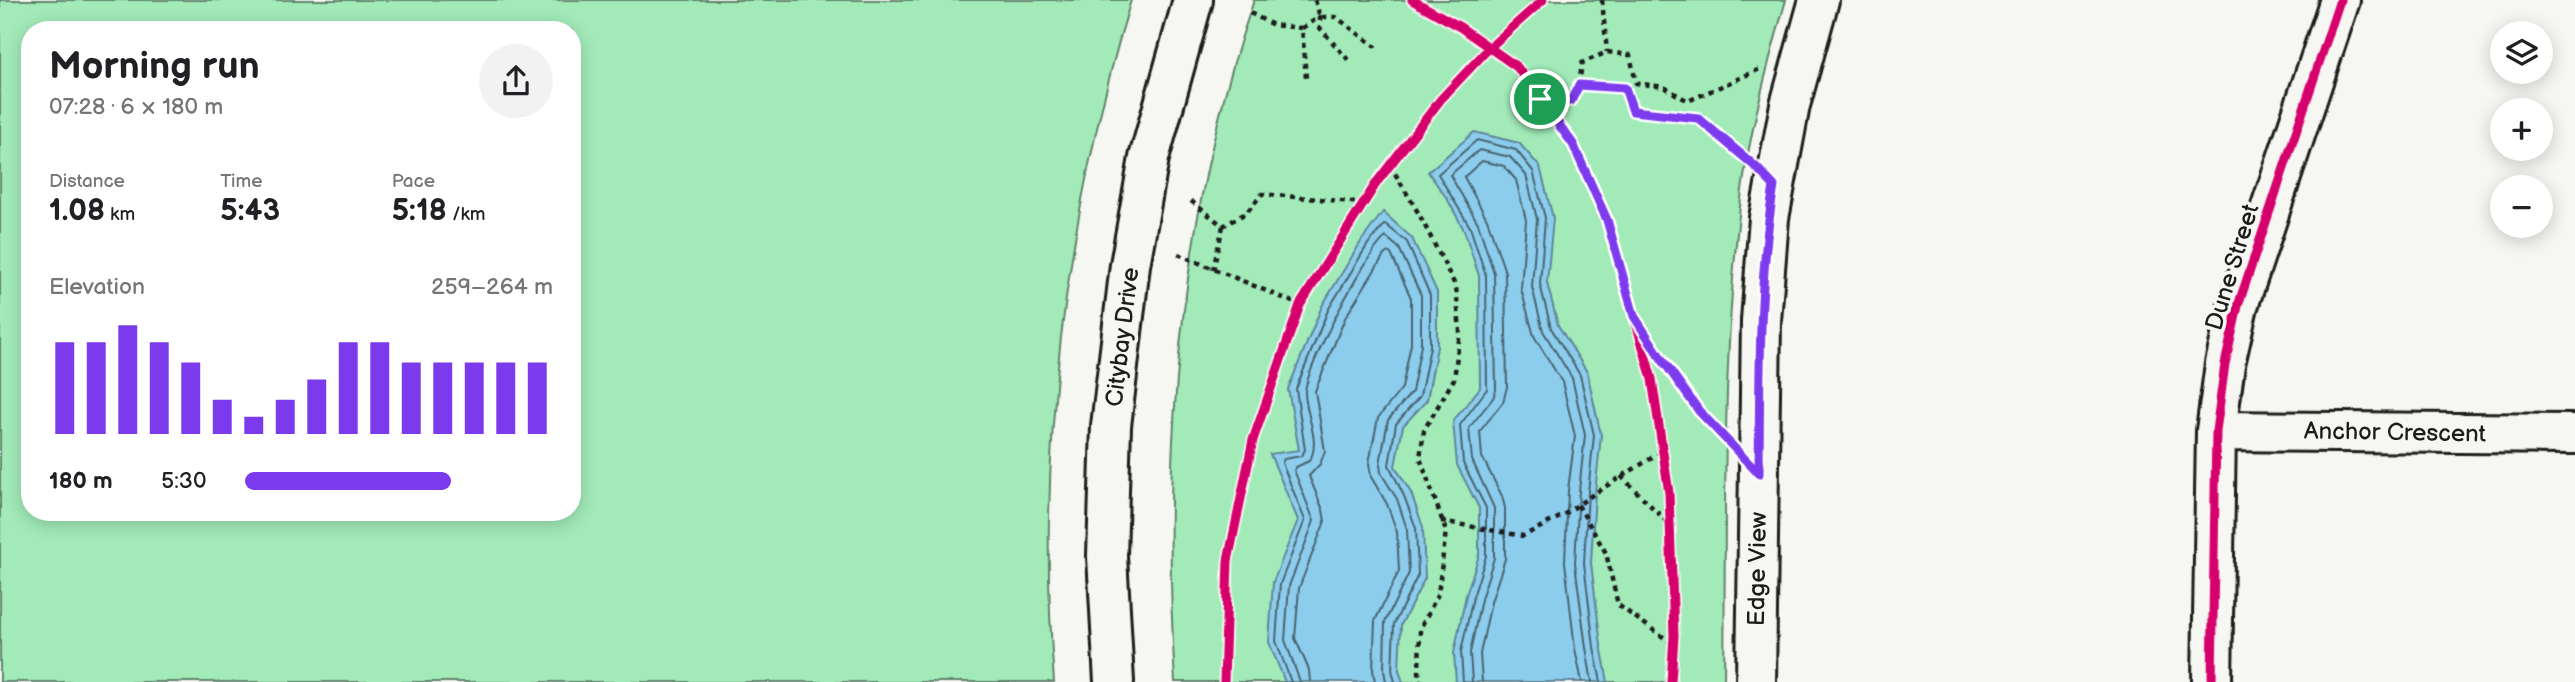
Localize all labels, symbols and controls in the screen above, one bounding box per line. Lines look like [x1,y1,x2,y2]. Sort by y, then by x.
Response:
map controls [2490,21,2553,238]
button: layers [2490,21,2553,84]
text: Morning run [49,44,260,89]
button: share [479,44,553,118]
pin [1510,69,1570,129]
icon: arrive [1521,80,1559,118]
text: 07:28 · 6 × 180 m [49,93,223,121]
button: + [2490,98,2553,161]
text: Distance [49,170,125,193]
text: Time [220,170,262,193]
text: Pace [392,170,435,193]
button: − [2490,175,2553,238]
text: 1.08 [49,193,105,229]
text: 5:43 [220,193,280,229]
text: 5:18 [392,193,447,229]
street label: Dune Street [2200,200,2266,334]
text: km [105,203,135,226]
text: /km [447,203,486,226]
street label: Citybay Drive [1100,266,1145,408]
text: Elevation [49,273,145,301]
text: 259–264 m [431,273,553,301]
street label: Anchor Crescent [2304,416,2487,449]
text: 180 m [49,467,113,495]
text: 5:30 [161,467,207,495]
street label: Edge View [1742,512,1773,626]

